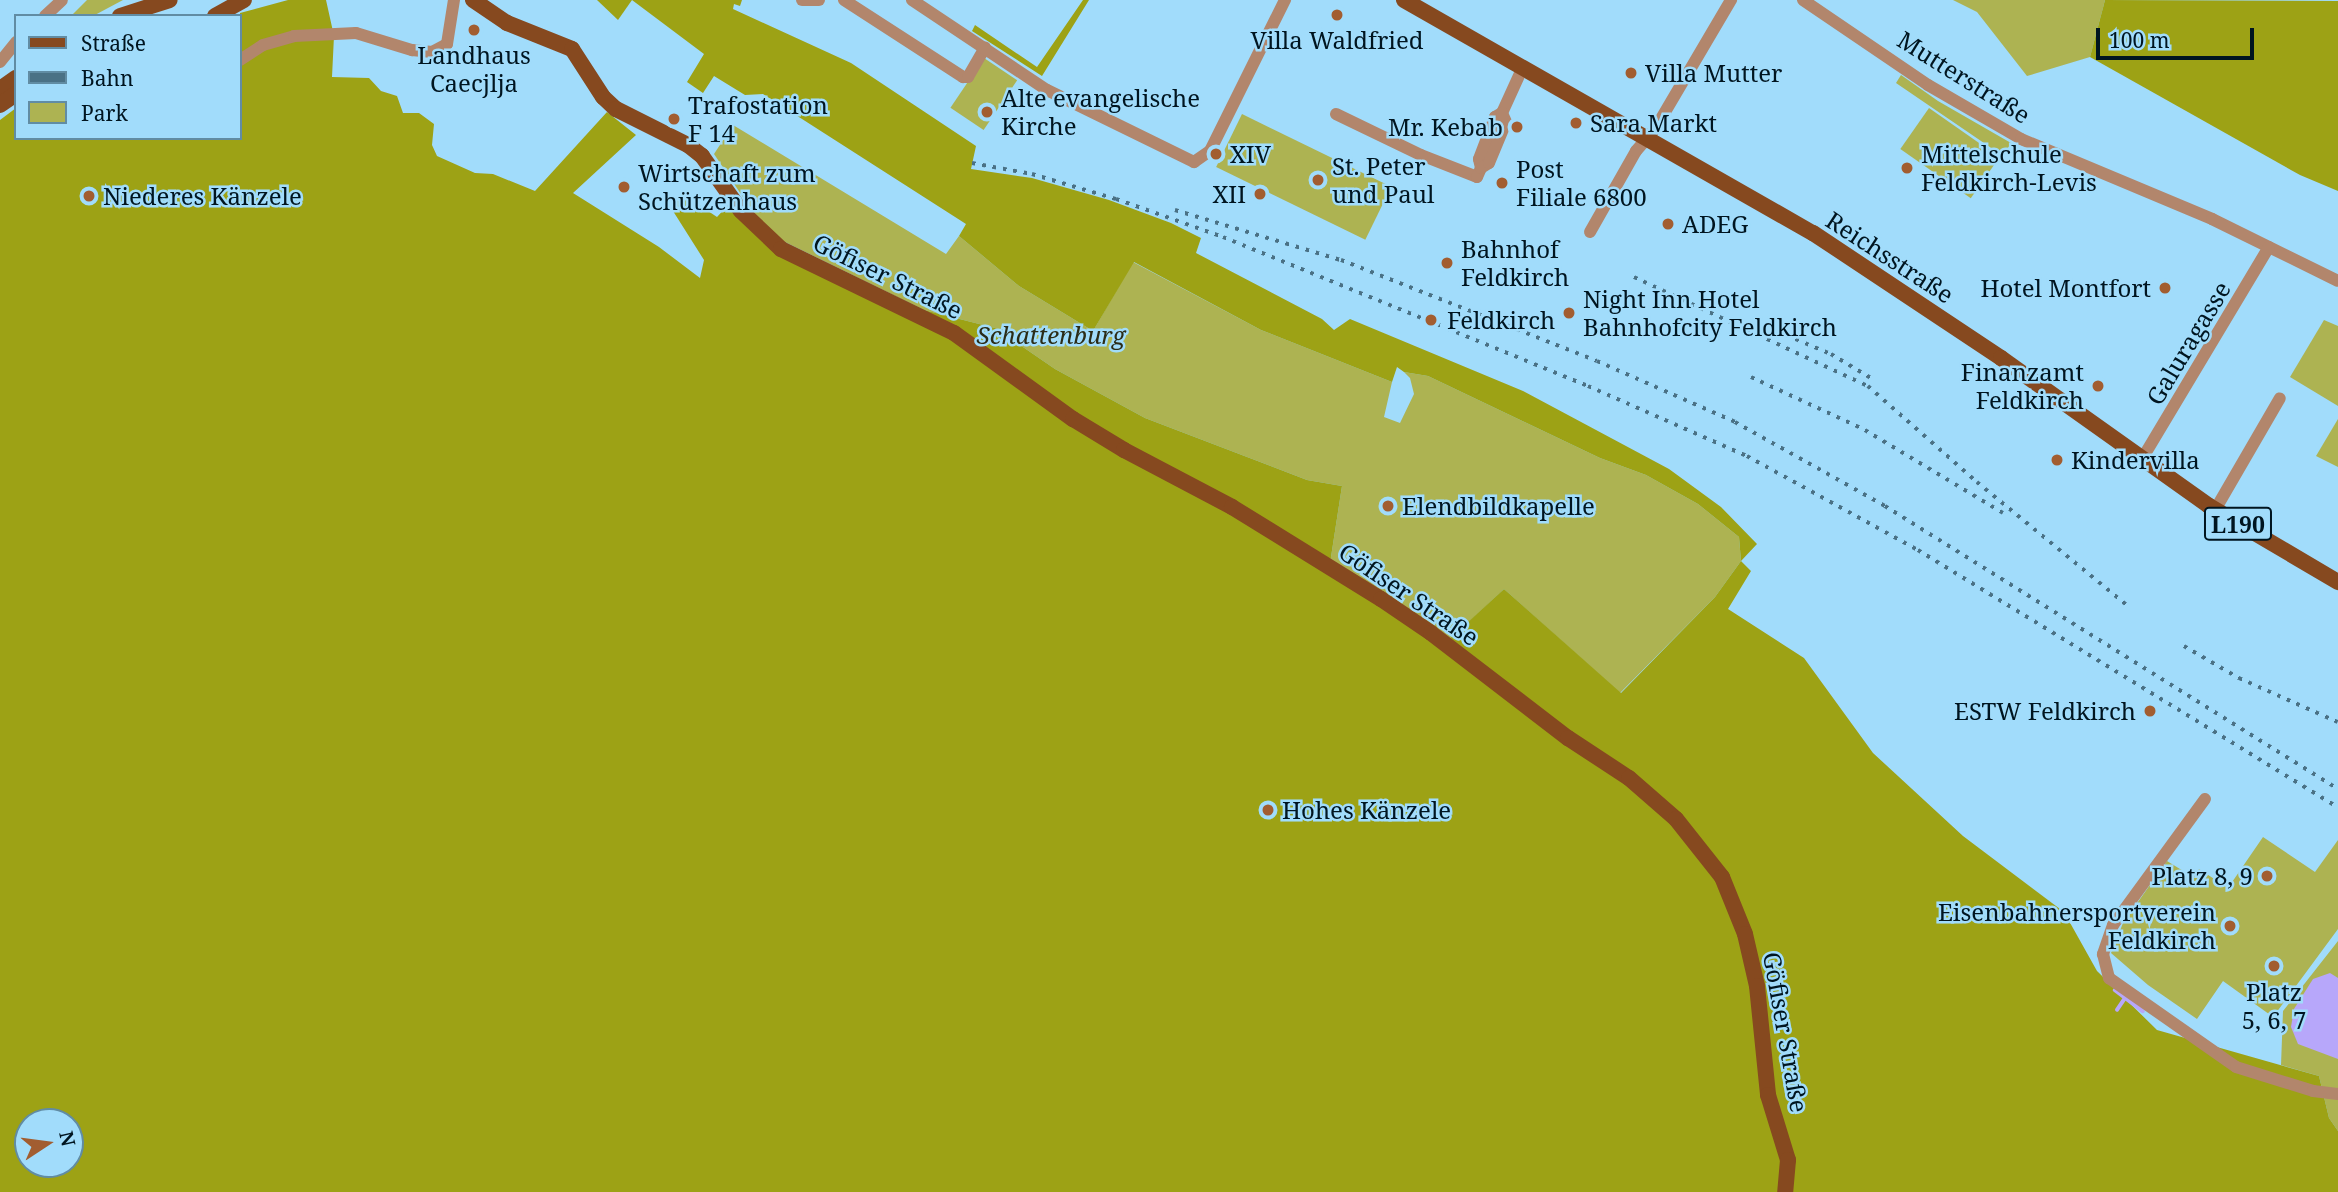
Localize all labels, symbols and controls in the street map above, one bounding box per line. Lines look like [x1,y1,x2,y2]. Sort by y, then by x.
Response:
marker: Villa Waldfried [1329,7,1345,23]
legend [14,14,242,140]
scale bar [2100,14,2258,58]
marker: Landhaus Caecjlja [466,22,482,38]
street label: Mutterstraße [1892,25,2036,129]
place label: Villa Waldfried [1250,26,1424,54]
text: 100 m [2109,26,2170,54]
text: Straße [81,29,146,57]
place label: Landhaus Caecjlja [417,41,531,97]
place label: Villa Mutter [1645,59,1782,87]
text: Bahn [81,64,133,92]
marker: Villa Mutter [1623,65,1639,81]
place label: Alte evangelische Kirche [1001,84,1200,140]
place label: Trafostation F 14 [688,91,828,147]
text: Park [81,99,128,127]
marker: Alte evangelische Kirche [979,104,995,120]
place label: Sara Markt [1590,109,1717,137]
marker: Trafostation F 14 [666,111,682,127]
place label: Mr. Kebab [1388,113,1503,141]
marker: Sara Markt [1568,115,1584,131]
marker: Mr. Kebab [1509,119,1525,135]
place label: XIV [1230,140,1271,168]
place label: Mittelschule Feldkirch-Levis [1921,140,2097,196]
marker: XIV [1208,146,1224,162]
place label: St. Peter und Paul [1332,152,1434,208]
place label: Post Filiale 6800 [1516,155,1647,211]
place label: Wirtschaft zum Schützenhaus [638,159,816,215]
marker: Mittelschule Feldkirch-Levis [1899,160,1915,176]
marker: St. Peter und Paul [1310,172,1326,188]
marker: Post Filiale 6800 [1494,175,1510,191]
marker: Wirtschaft zum Schützenhaus [616,179,632,195]
place label: XII [1213,180,1246,208]
place label: Niederes Känzele [103,182,302,210]
marker: XII [1252,186,1268,202]
marker: Niederes Känzele [81,188,97,204]
street label: Reichsstraße [1821,205,1959,309]
place label: ADEG [1682,210,1748,238]
marker: ADEG [1660,216,1676,232]
street label: Göfiser Straße [809,227,967,325]
place label: Bahnhof Feldkirch [1461,235,1569,291]
marker: Bahnhof Feldkirch [1439,255,1455,271]
place label: Hotel Montfort [1980,274,2151,302]
street label: Galuragasse [2140,276,2236,410]
marker: Hotel Montfort [2157,280,2173,296]
place label: Night Inn Hotel Bahnhofcity Feldkirch [1583,285,1837,341]
marker: Night Inn Hotel Bahnhofcity Feldkirch [1561,305,1577,321]
place label: Feldkirch [1447,306,1555,334]
marker: Feldkirch [1421,310,1441,330]
park label: Schattenburg [977,321,1125,349]
place label: Finanzamt Feldkirch [1961,358,2084,414]
marker: Finanzamt Feldkirch [2090,378,2106,394]
place label: Kindervilla [2071,446,2200,474]
marker: Kindervilla [2049,452,2065,468]
place label: Elendbildkapelle [1402,492,1595,520]
marker: Elendbildkapelle [1380,498,1396,514]
road number: L190 [2203,504,2273,544]
street label: Göfiser Straße [1334,537,1484,651]
place label: ESTW Feldkirch [1954,697,2136,725]
marker: ESTW Feldkirch [2142,703,2158,719]
place label: Hohes Känzele [1282,796,1451,824]
marker: Hohes Känzele [1260,802,1276,818]
place label: Platz 8, 9 [2152,862,2253,890]
marker: Platz 8, 9 [2259,868,2275,884]
place label: Eisenbahnersportverein Feldkirch [1938,898,2216,954]
marker: Eisenbahnersportverein Feldkirch [2222,918,2238,934]
street label: Göfiser Straße [1758,950,1814,1114]
marker: Platz 5, 6, 7 [2266,958,2282,974]
place label: Platz 5, 6, 7 [2242,978,2306,1034]
north arrow [14,1108,84,1178]
text: N [53,1128,82,1149]

